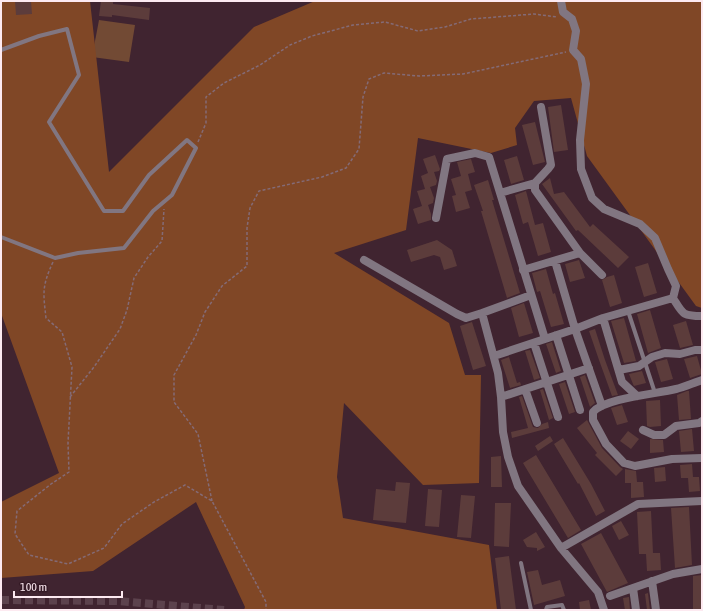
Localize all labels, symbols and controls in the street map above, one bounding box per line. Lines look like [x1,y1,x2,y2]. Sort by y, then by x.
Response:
scale bar [14,573,122,599]
text: 100 m [20,580,47,594]

